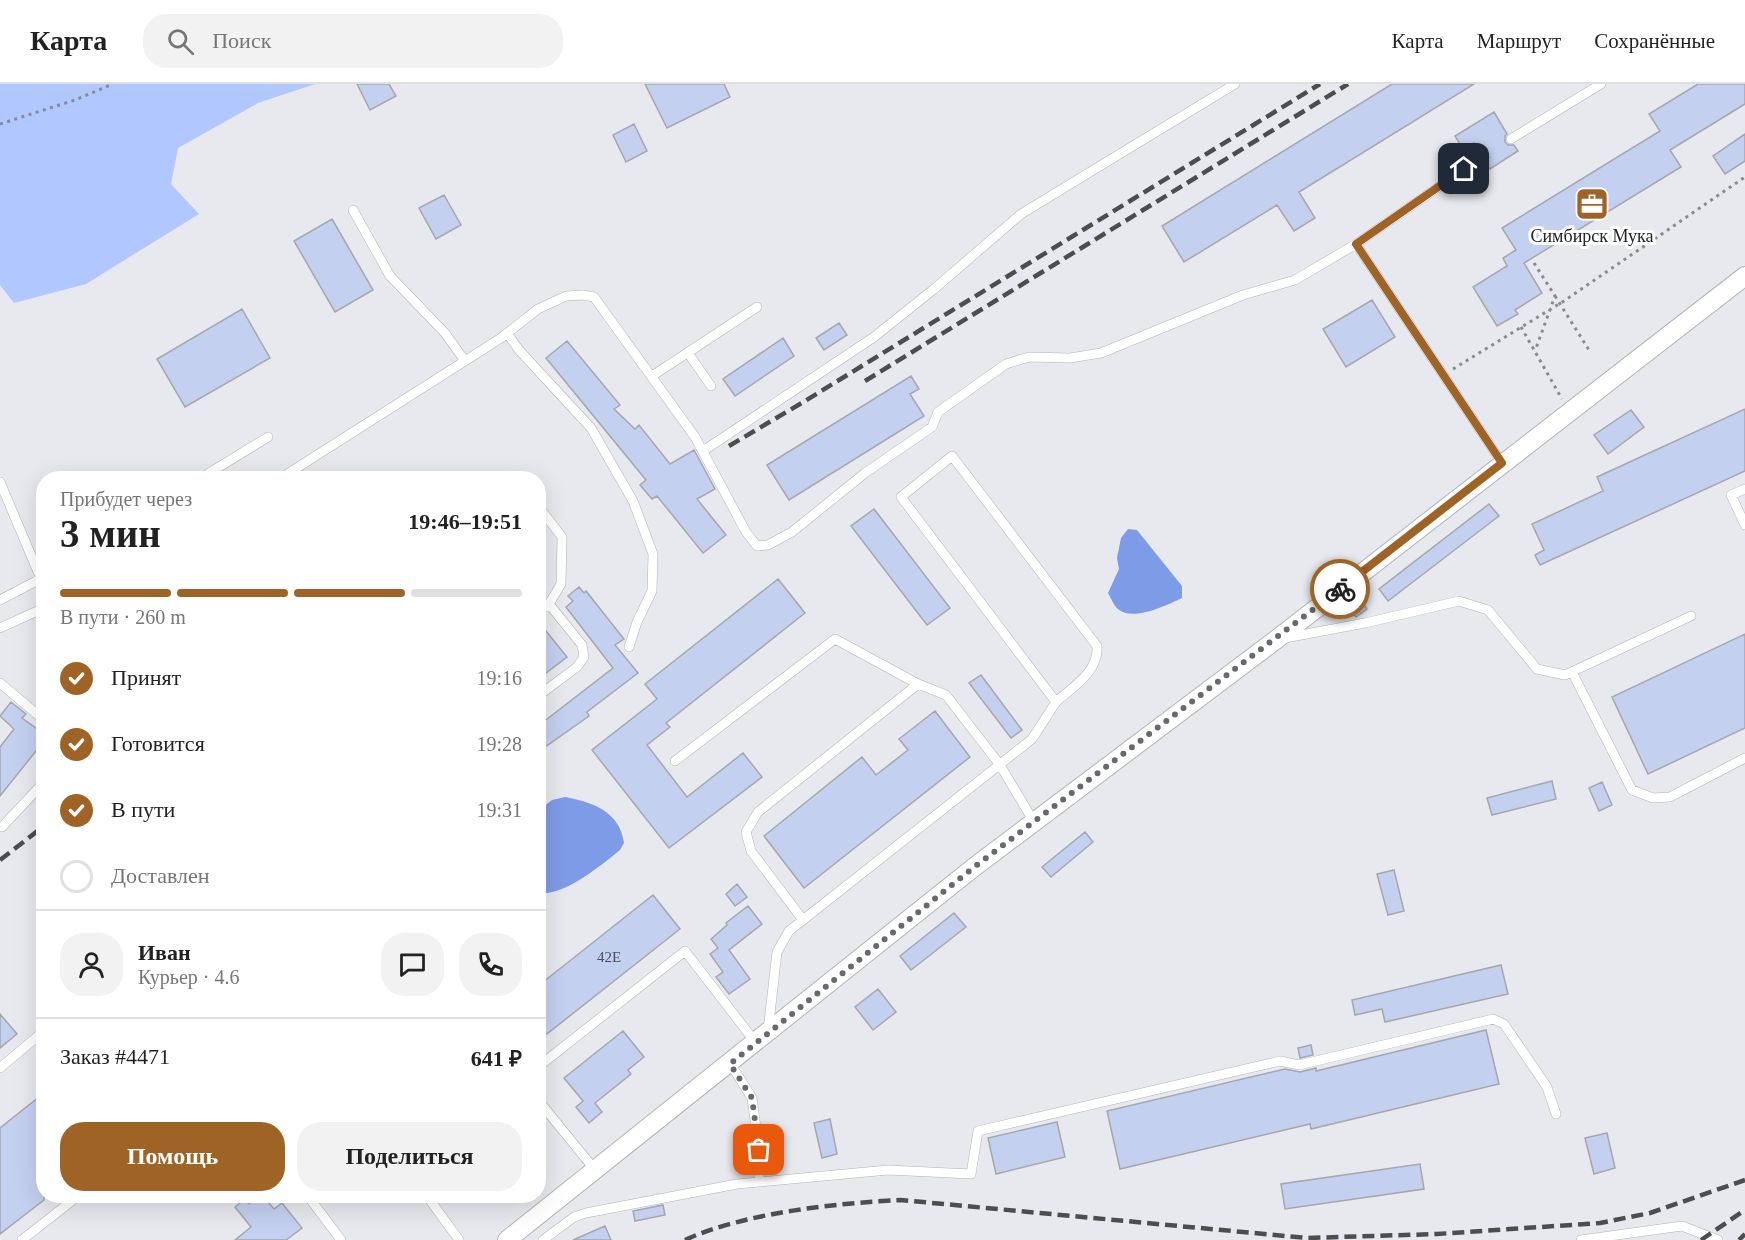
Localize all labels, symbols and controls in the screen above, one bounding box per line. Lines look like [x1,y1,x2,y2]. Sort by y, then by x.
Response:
search box [143,14,563,68]
text: Карта [30,25,107,56]
icon: search [164,25,197,58]
text: Поиск [212,28,271,53]
text: Карта [1392,29,1444,53]
text: Маршрут [1477,29,1561,53]
text: Сохранённые [1594,29,1715,53]
pin [1438,143,1489,194]
icon: home [1447,152,1480,185]
office icon: Симбирск Мука [1574,186,1610,222]
place label: Симбирск Мука [1530,226,1654,246]
text: Прибудет через [60,488,192,510]
text: 19:46–19:51 [408,509,522,534]
text: 3 мин [60,512,161,555]
courier [1310,559,1370,619]
icon: bike [1324,573,1357,606]
text: В пути · 260 m [60,606,186,628]
icon: check [60,662,93,695]
text: Принят [111,665,181,690]
text: 19:16 [476,667,522,689]
icon: check [60,728,93,761]
text: Готовится [111,731,205,756]
text: 19:28 [476,733,522,755]
icon: check [60,794,93,827]
text: В пути [111,797,175,822]
text: 19:31 [476,799,522,821]
text: Доставлен [111,863,210,888]
button: person [60,933,123,996]
button: chat [381,933,444,996]
button: phone [459,933,522,996]
text: Иван [138,940,191,965]
house number: 42Е [597,949,621,965]
text: Курьер · 4.6 [138,966,240,988]
text: Заказ #4471 [60,1044,170,1069]
text: 641 ₽ [471,1046,522,1071]
button: Помощь [60,1122,285,1191]
button: Поделиться [297,1122,522,1191]
pin [733,1124,784,1175]
icon: bag [742,1133,775,1166]

